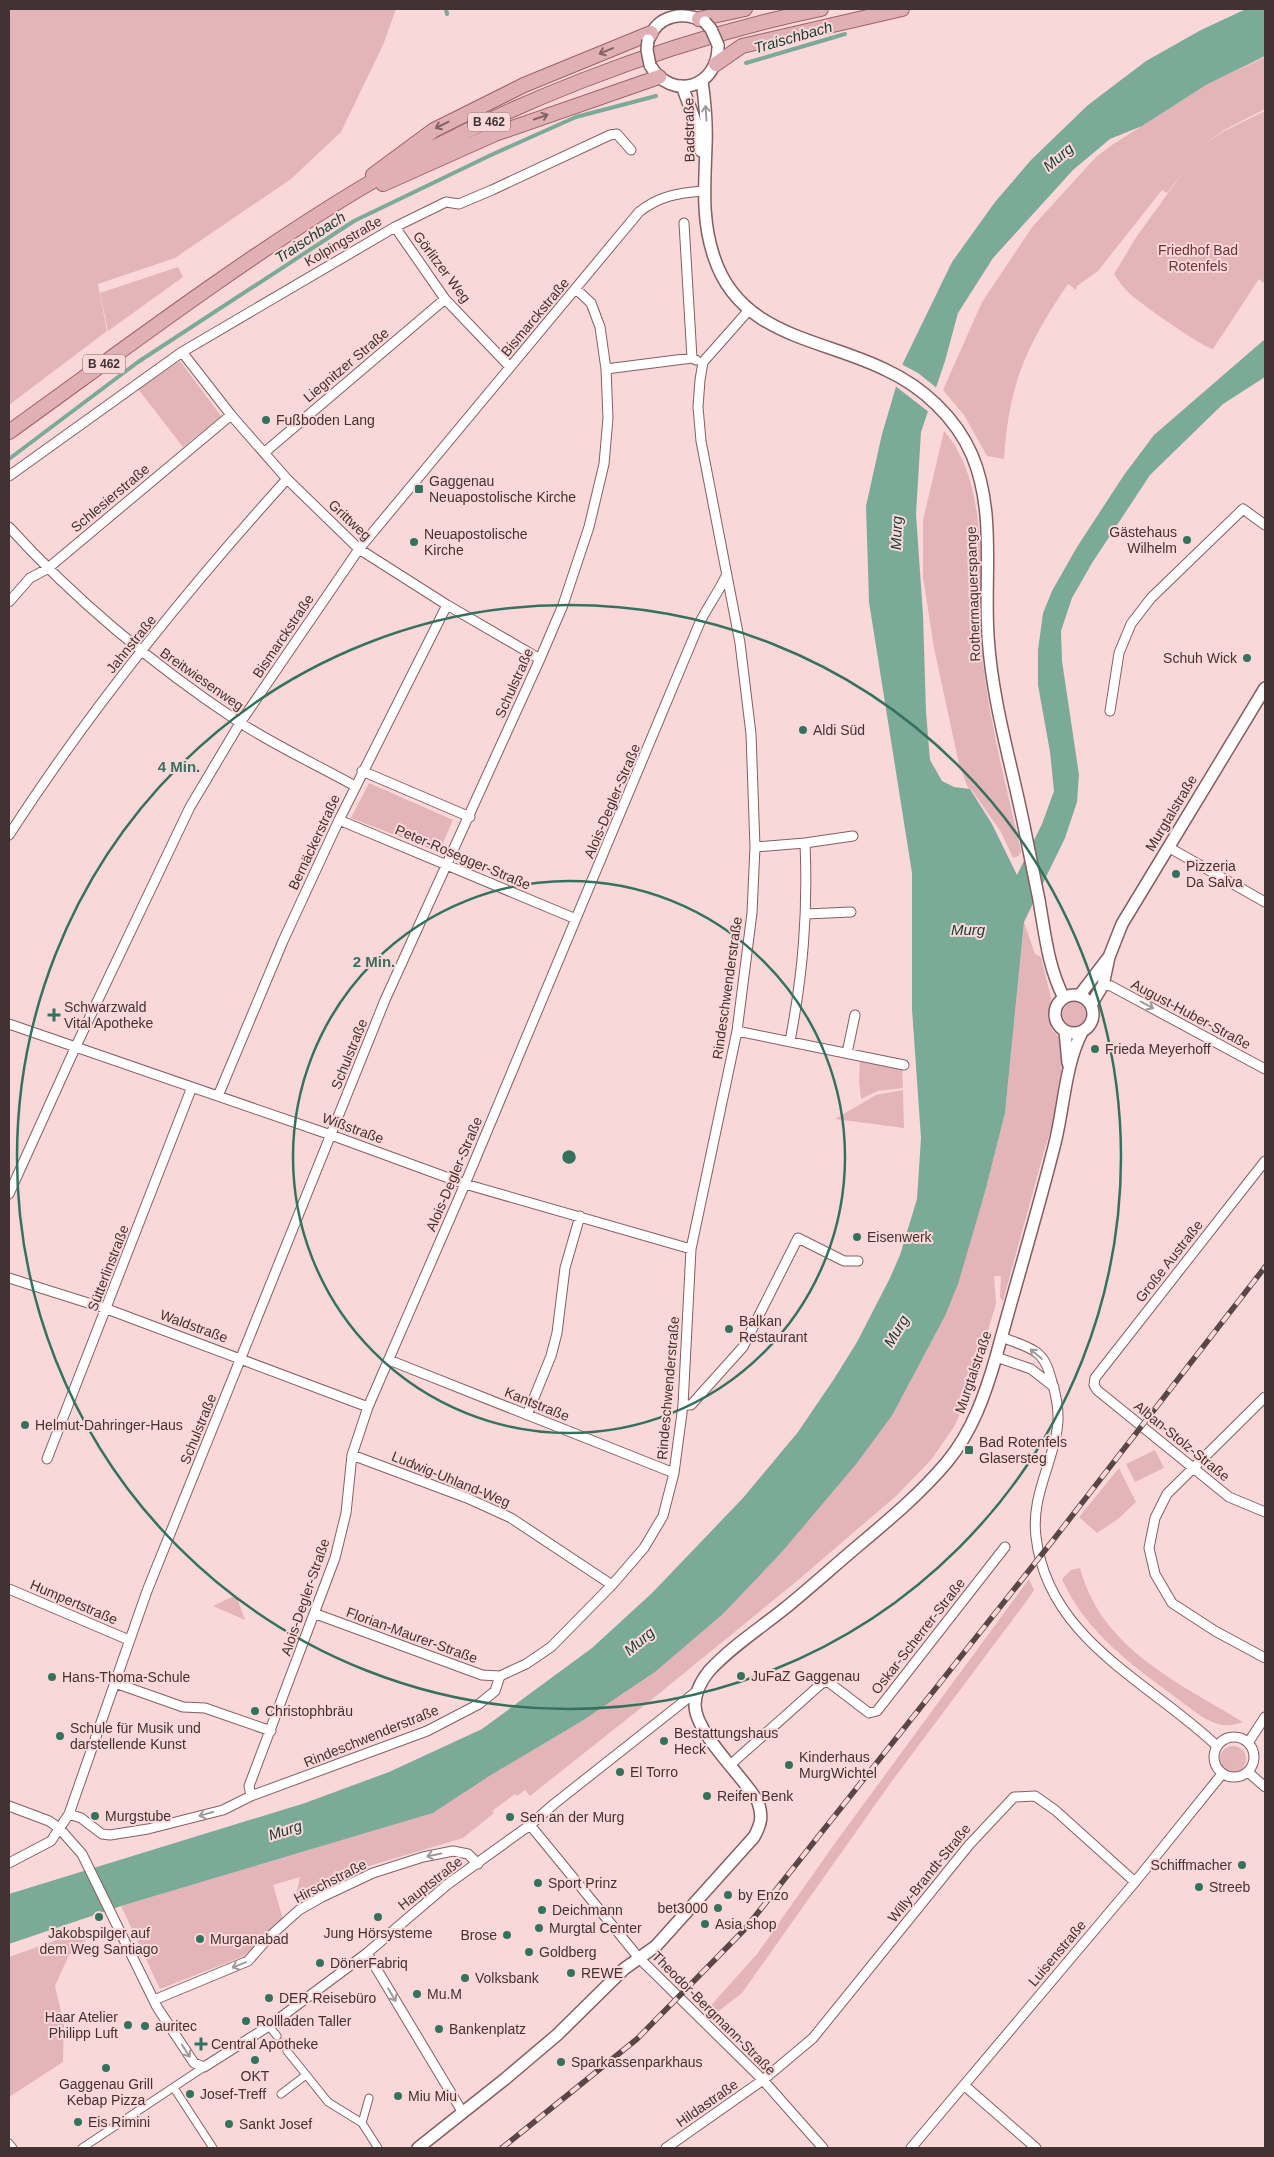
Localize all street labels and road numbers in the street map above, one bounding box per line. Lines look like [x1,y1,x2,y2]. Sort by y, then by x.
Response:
street label: Badstraße [680,97,698,162]
road number: B 462 [468,112,510,132]
street label: Kolpingstraße [302,212,385,270]
street label: Görlitzer Weg [410,228,474,306]
street label: Bismarckstraße [498,274,573,359]
street label: Liegnitzer Straße [300,324,392,405]
road number: B 462 [83,354,125,374]
street label: Schlesierstraße [68,460,153,535]
street label: Grittweg [325,496,375,544]
street label: Rothermaquerspange [963,526,983,662]
street label: Bismarckstraße [249,591,317,681]
street label: Jahnstraße [103,612,159,676]
street label: Breitwiesenweg [157,644,247,714]
street label: Schulstraße [491,645,537,720]
street label: Alois-Degler-Straße [581,741,643,861]
street label: Murgtalstraße [1142,772,1200,854]
street label: Bernäckerstraße [285,792,343,892]
street label: Peter-Rosegger-Straße [393,821,533,893]
street label: Rindeschwenderstraße [709,915,745,1060]
street label: August-Huber-Straße [1129,976,1254,1052]
street label: Schulstraße [328,1016,370,1092]
street label: Wißstraße [320,1109,386,1147]
street label: Alois-Degler-Straße [423,1114,485,1234]
street label: Große Austraße [1132,1217,1206,1305]
street label: Sütterlinstraße [84,1222,132,1313]
street label: Waldstraße [158,1306,230,1346]
street label: Rindeschwenderstraße [654,1315,682,1460]
street label: Murgtalstraße [951,1328,995,1415]
street label: Kantstraße [502,1384,572,1424]
street label: Schulstraße [177,1391,219,1467]
street label: Alban-Stolz-Straße [1131,1398,1233,1485]
street label: Ludwig-Uhland-Weg [389,1448,513,1510]
street label: Alois-Degler-Straße [277,1536,333,1658]
street label: Oskar-Scherrer-Straße [868,1575,968,1697]
street label: Humpertstraße [28,1576,120,1628]
street label: Florian-Maurer-Straße [344,1604,480,1666]
street label: Rindeschwenderstraße [301,1702,441,1770]
street label: Willy-Brandt-Straße [884,1820,974,1925]
street label: Hauptstraße [395,1853,465,1913]
street label: Hirschstraße [291,1856,369,1906]
street label: Luisenstraße [1025,1917,1089,1989]
street label: Theodor-Bergmann-Straße [649,1948,779,2078]
street label: Hildastraße [673,2076,741,2130]

